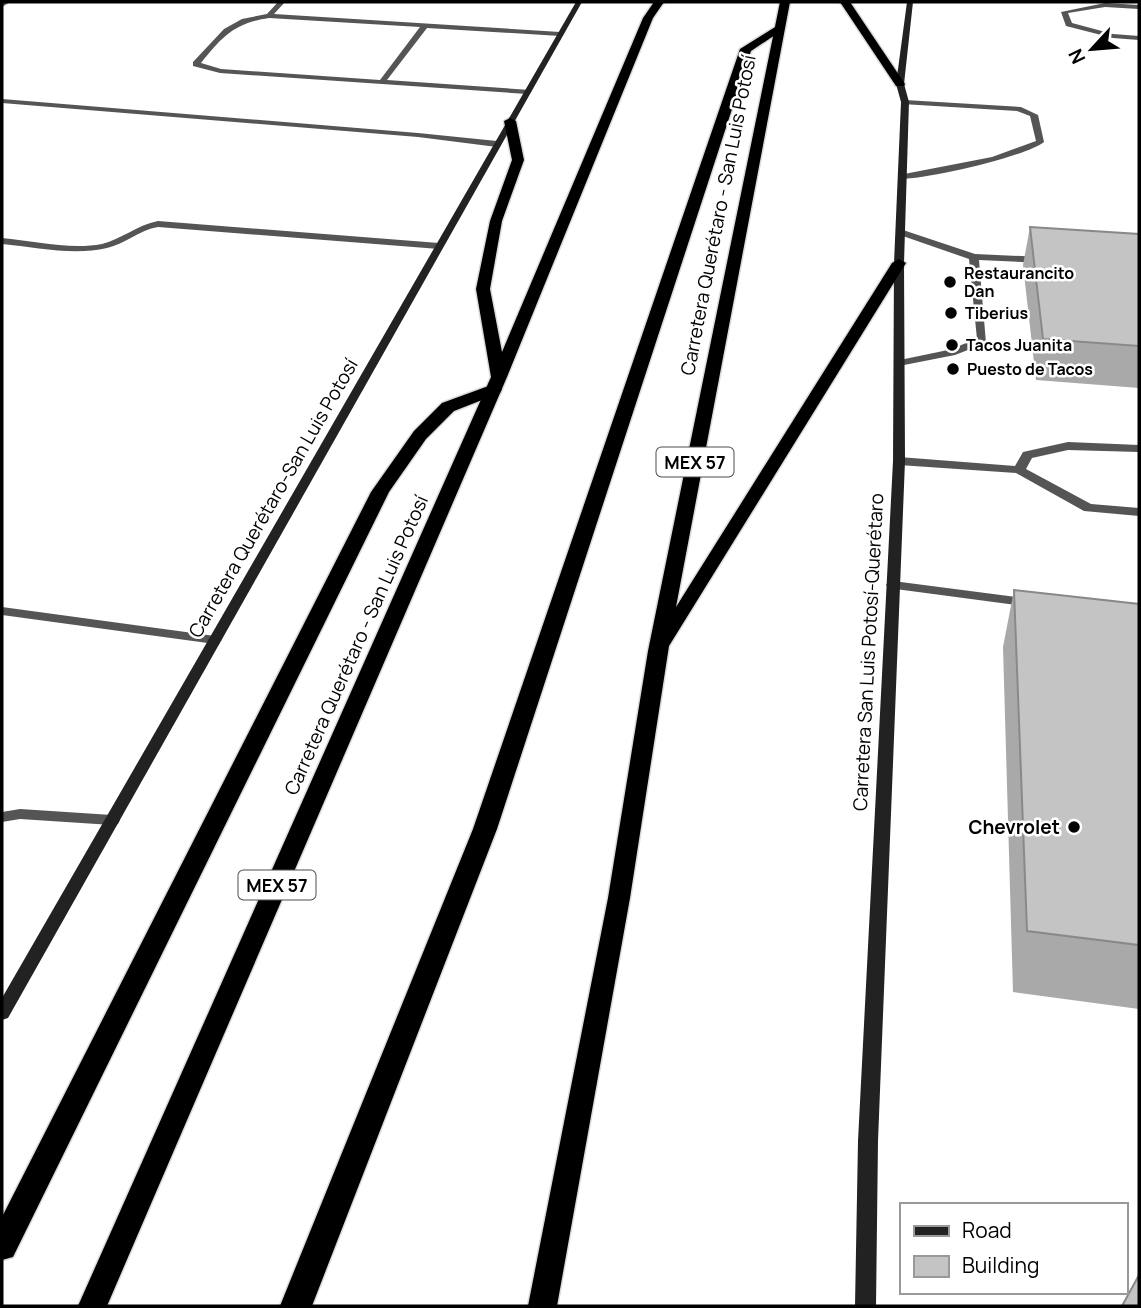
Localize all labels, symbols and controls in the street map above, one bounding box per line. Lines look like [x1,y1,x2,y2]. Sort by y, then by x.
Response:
north arrow [1057,14,1127,84]
text: N [1062,45,1091,68]
street label: Carretera Querétaro - San Luis Potosí [674,53,762,377]
place label: Restaurancito Dan [964,262,1074,302]
marker: Restaurancito Dan [942,274,958,290]
place label: Tiberius [965,302,1029,324]
marker: Tiberius [943,305,959,321]
place label: Tacos Juanita [966,334,1072,356]
marker: Tacos Juanita [944,337,960,353]
street label: Carretera Querétaro-San Luis Potosí [182,354,364,642]
place label: Puesto de Tacos [967,358,1093,380]
marker: Puesto de Tacos [945,361,961,377]
road number: MEX 57 [656,448,734,476]
street label: Carretera Querétaro - San Luis Potosí [278,491,434,799]
street label: Carretera San Luis Potosí-Querétaro [847,493,889,811]
place label: Chevrolet [968,814,1060,840]
marker: Chevrolet [1066,819,1082,835]
road number: MEX 57 [238,870,316,900]
legend [900,1203,1127,1294]
text: Road [962,1216,1012,1244]
text: Building [962,1251,1039,1279]

